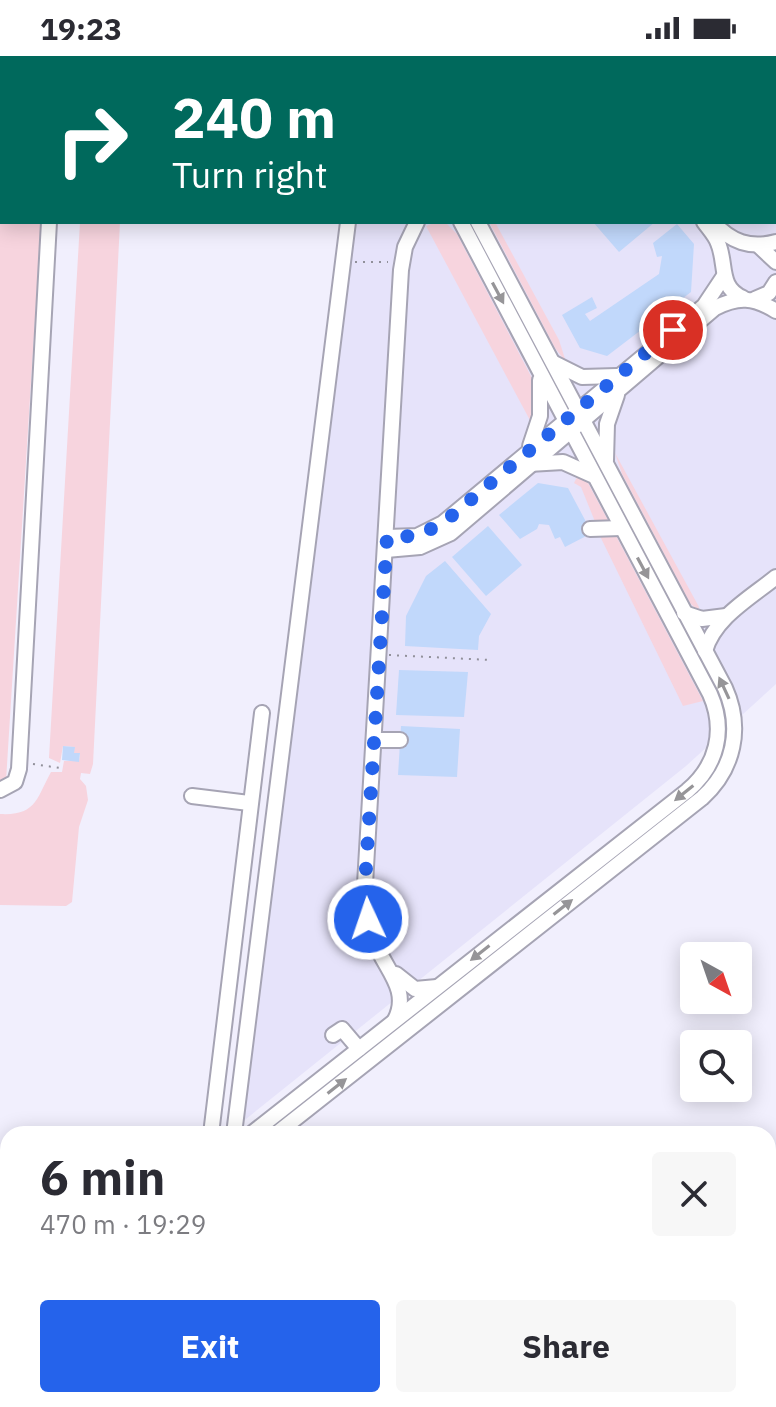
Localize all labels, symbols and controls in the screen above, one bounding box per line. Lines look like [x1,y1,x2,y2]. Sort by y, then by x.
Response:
text: 19:23 [40,9,122,48]
text: 240 m [172,81,336,153]
icon: right [40,88,144,192]
text: Turn right [172,151,328,198]
one-way arrow [491,282,504,305]
pin [639,296,707,364]
icon: arrive [651,308,695,352]
one-way arrow [636,557,649,580]
one-way arrow [718,676,731,700]
one-way arrow [674,784,694,800]
position arrow [326,877,410,961]
one-way arrow [553,900,573,916]
north arrow [680,942,752,1014]
map controls [680,942,752,1102]
one-way arrow [470,945,490,961]
button: search [680,1030,752,1102]
one-way arrow [327,1078,347,1094]
text: 6 min [40,1146,165,1208]
button: close [652,1152,736,1236]
text: 470 m · 19:29 [40,1207,206,1241]
button: Exit [40,1300,380,1392]
button: Share [396,1300,736,1392]

